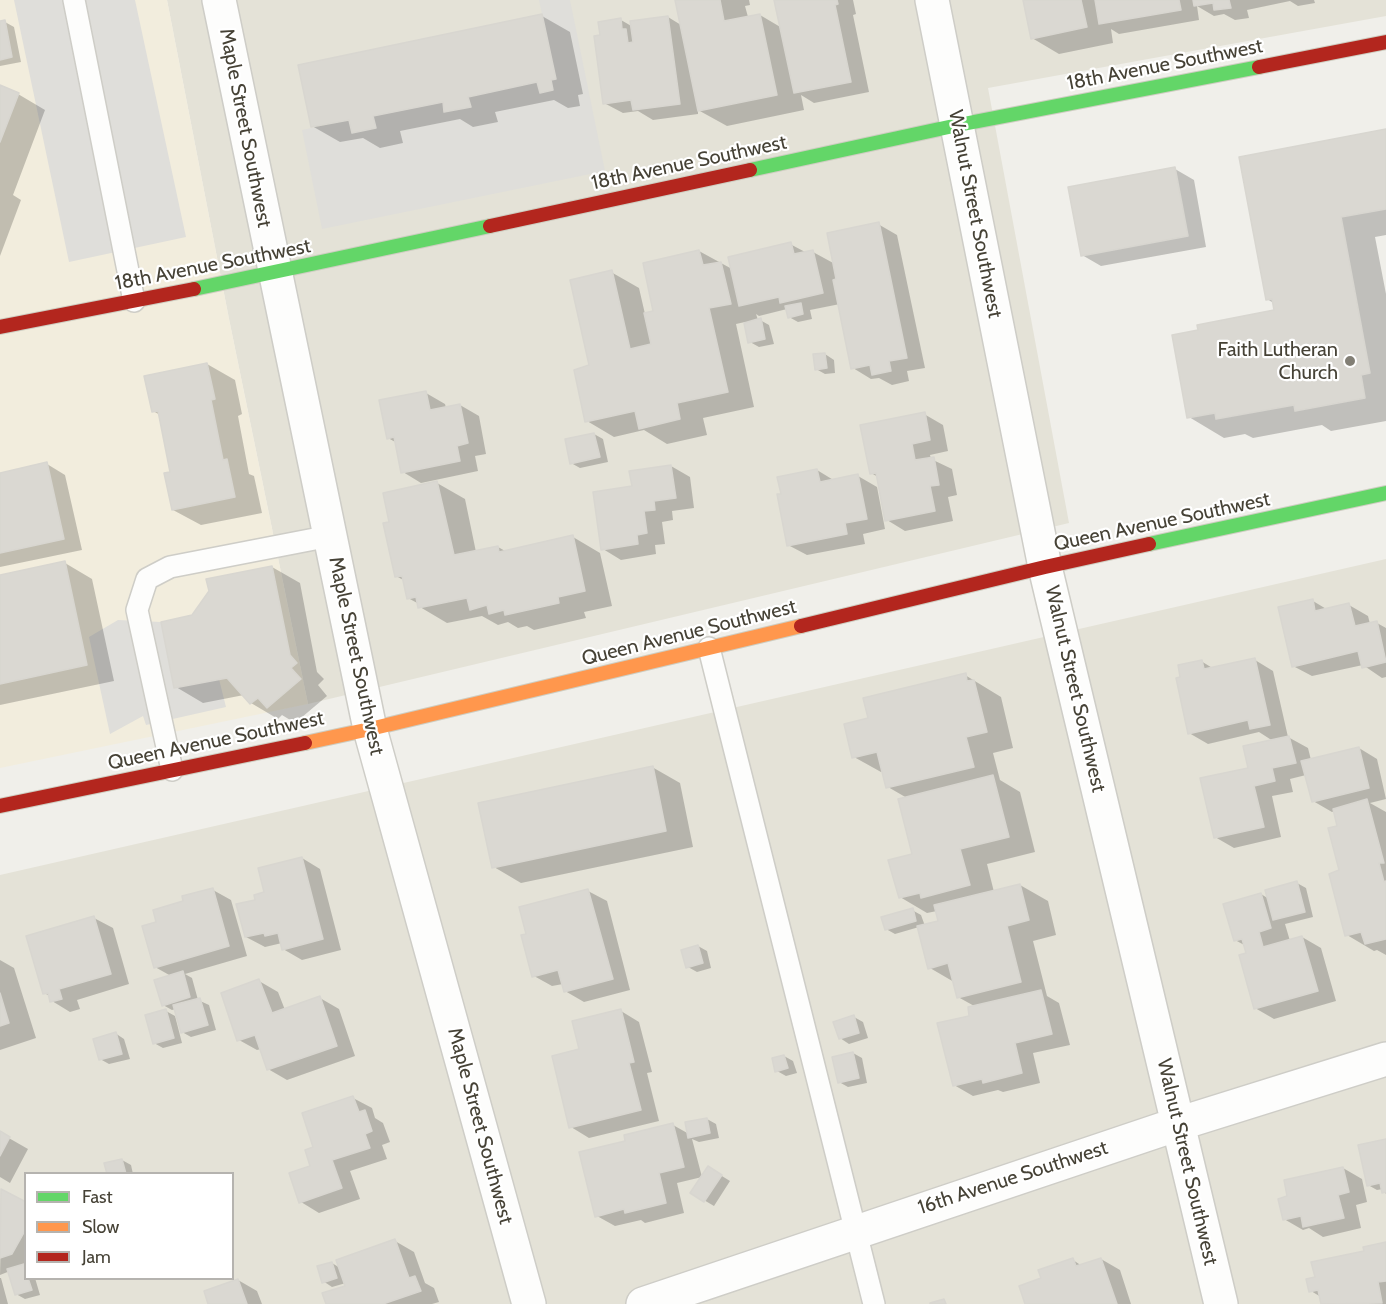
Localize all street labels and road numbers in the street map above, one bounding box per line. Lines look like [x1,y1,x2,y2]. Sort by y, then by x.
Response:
street label: Maple Street Southwest [214,26,276,230]
street label: 18th Avenue Southwest [1065,34,1265,96]
street label: Walnut Street Southwest [943,108,1007,320]
street label: 18th Avenue Southwest [589,131,789,195]
street label: 18th Avenue Southwest [113,234,313,296]
street label: Queen Avenue Southwest [1052,487,1272,557]
street label: Maple Street Southwest [323,555,389,757]
street label: Walnut Street Southwest [1040,583,1110,795]
street label: Queen Avenue Southwest [579,595,799,671]
street label: Queen Avenue Southwest [106,706,326,776]
street label: Maple Street Southwest [442,1025,518,1227]
street label: Walnut Street Southwest [1152,1056,1222,1268]
street label: 16th Avenue Southwest [915,1136,1111,1220]

